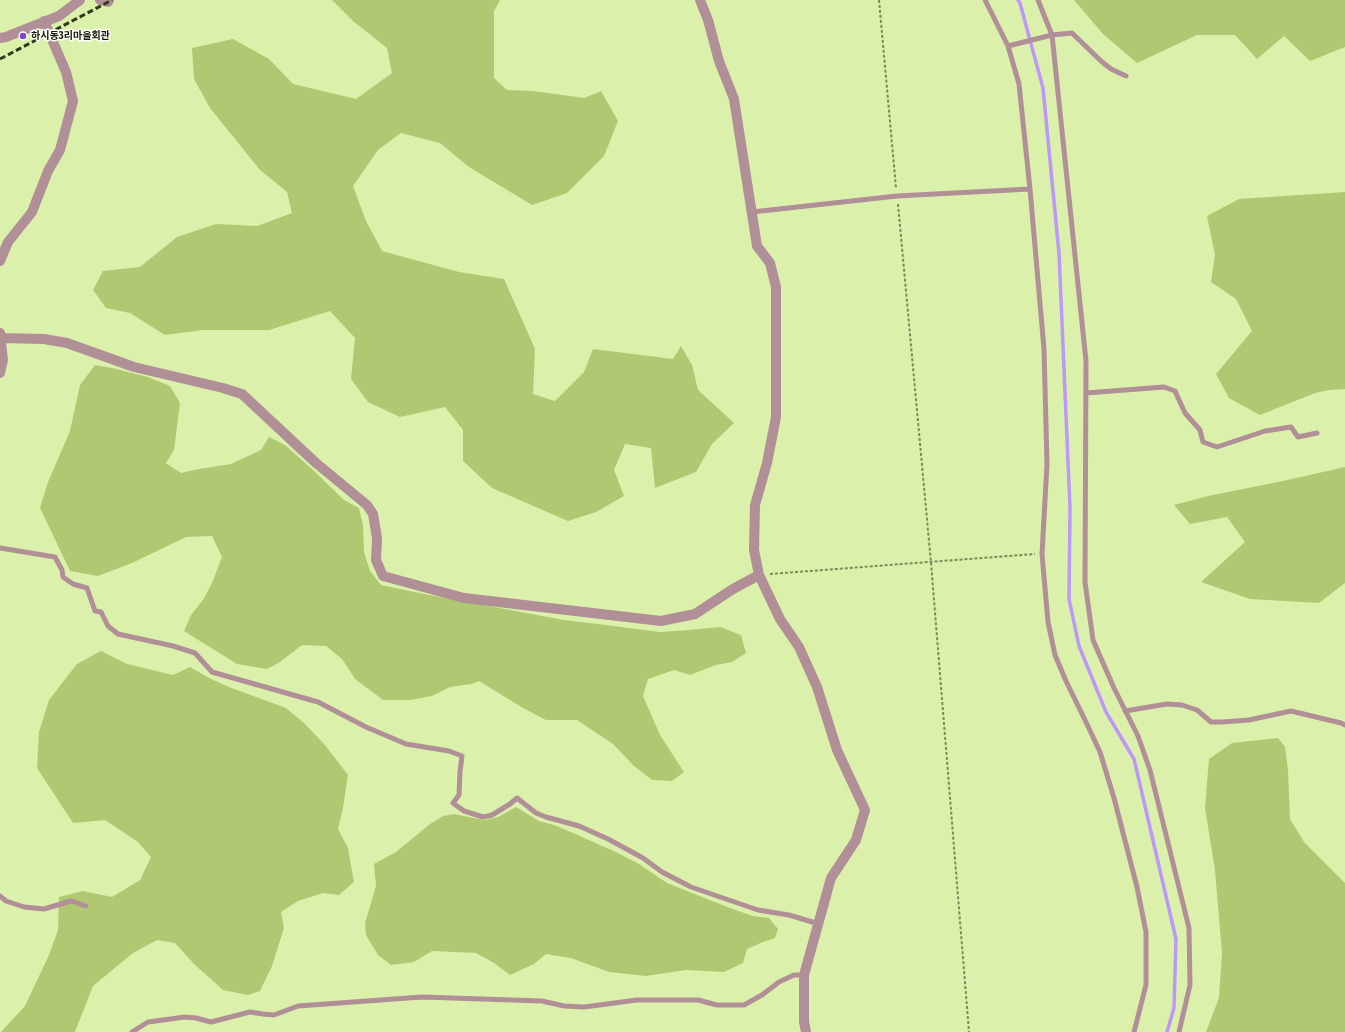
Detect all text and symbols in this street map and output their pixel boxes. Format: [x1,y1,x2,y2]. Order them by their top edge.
place label: 하시동3리마을회관 [31,30,110,42]
marker: 하시동3리마을회관 [18,31,28,41]

